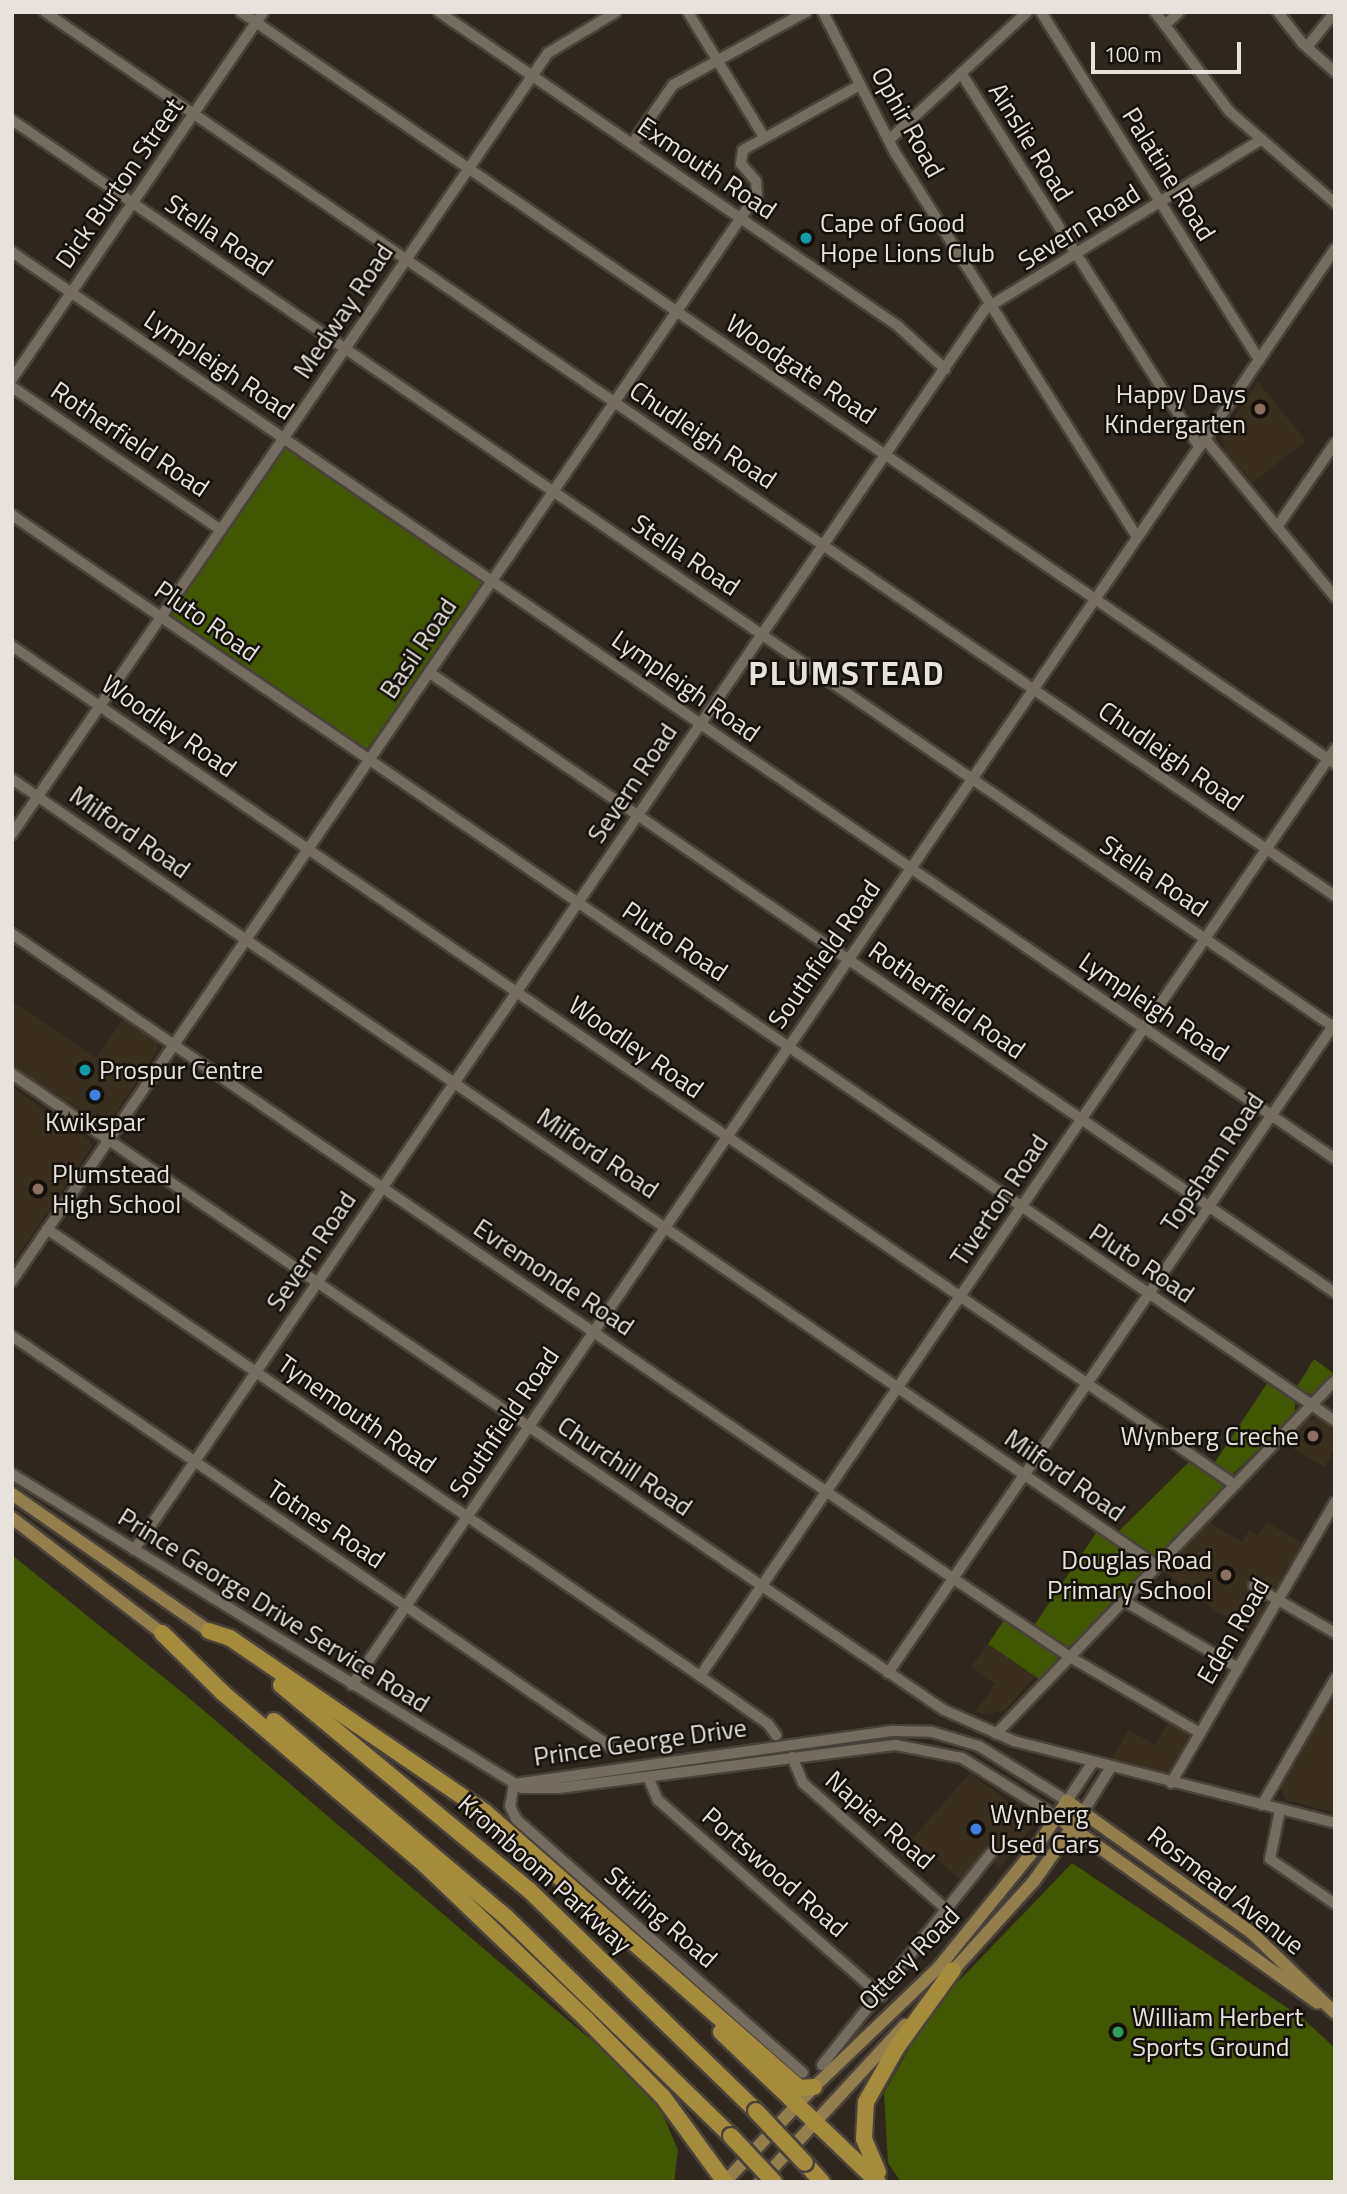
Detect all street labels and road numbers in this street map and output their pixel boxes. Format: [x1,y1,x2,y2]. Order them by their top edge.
street label: Ophir Road [865,61,951,183]
street label: Ainslie Road [982,77,1080,207]
street label: Dick Burton Street [49,92,189,274]
street label: Palatine Road [1116,102,1222,246]
street label: Exmouth Road [632,110,782,226]
street label: Severn Road [1012,177,1146,277]
street label: Stella Road [159,188,279,282]
street label: Medway Road [287,238,399,384]
street label: Lympleigh Road [138,304,300,426]
street label: Woodgate Road [720,307,882,431]
street label: Rotherfield Road [45,375,215,503]
street label: Chudleigh Road [624,375,782,495]
street label: Stella Road [626,508,746,602]
street label: Pluto Road [149,574,265,668]
street label: Basil Road [373,592,463,704]
street label: Lympleigh Road [606,623,766,749]
street label: Woodley Road [96,668,242,784]
street label: Chudleigh Road [1092,695,1250,817]
street label: Severn Road [581,717,683,849]
street label: Milford Road [64,779,196,885]
street label: Stella Road [1094,829,1214,923]
street label: Southfield Road [761,874,887,1034]
street label: Pluto Road [616,894,734,988]
street label: Rotherfield Road [863,935,1031,1065]
street label: Lympleigh Road [1073,946,1235,1068]
street label: Woodley Road [563,989,709,1105]
street label: Topsham Road [1154,1086,1270,1238]
street label: Milford Road [531,1101,665,1205]
street label: Tiverton Road [943,1128,1055,1272]
street label: Severn Road [260,1185,362,1317]
street label: Evremonde Road [468,1212,640,1342]
street label: Pluto Road [1083,1216,1201,1310]
street label: Southfield Road [442,1341,566,1503]
street label: Tynemouth Road [272,1348,442,1480]
street label: Churchill Road [552,1410,698,1522]
street label: Milford Road [999,1422,1131,1528]
street label: Totnes Road [261,1473,391,1575]
street label: Prince George Drive Service Road [113,1501,435,1719]
street label: Eden Road [1190,1573,1276,1689]
street label: Prince George Drive [531,1712,749,1772]
street label: Napier Road [819,1764,941,1876]
street label: Kromboom Parkway [452,1788,638,1960]
street label: Portswood Road [696,1801,854,1943]
street label: Rosmead Avenue [1141,1819,1311,1961]
street label: Stirling Road [598,1860,724,1974]
street label: Ottery Road [852,1900,966,2016]

